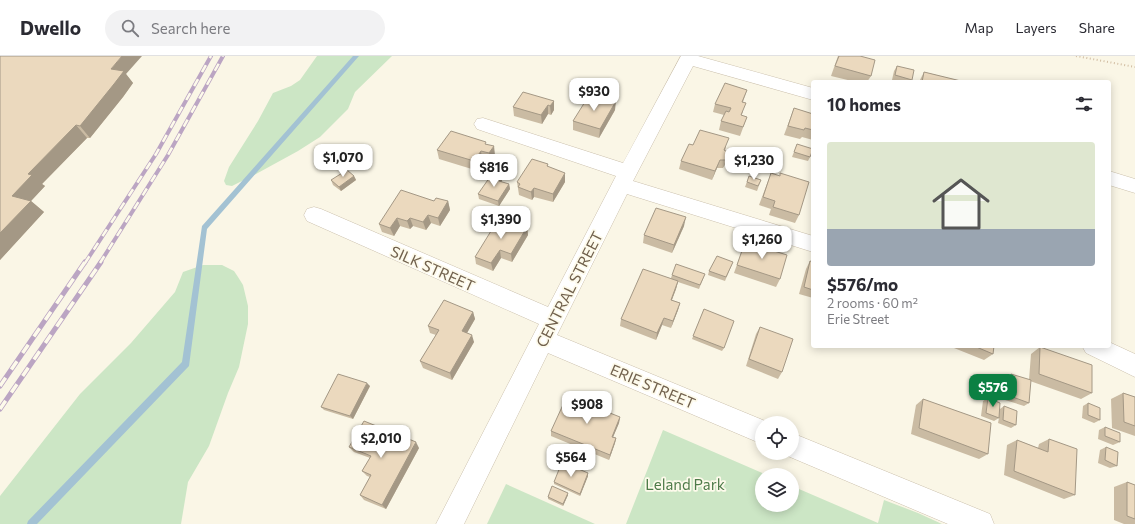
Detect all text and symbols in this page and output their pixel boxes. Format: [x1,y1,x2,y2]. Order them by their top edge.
search box [105,10,385,46]
text: Dwello [20,16,81,39]
icon: search [119,17,141,39]
text: Search here [151,19,230,37]
text: Map [965,19,993,36]
text: Layers [1015,19,1057,36]
text: Share [1079,19,1115,36]
pin: $930 [570,78,618,112]
text: $930 [578,83,610,99]
icon: filters [1073,93,1095,115]
text: 10 homes [827,94,901,115]
pin: $1,070 [310,144,376,178]
pin: $1,230 [721,147,787,181]
text: $1,070 [323,149,363,165]
text: $1,230 [734,152,774,168]
pin: $816 [470,154,518,188]
text: $816 [479,159,509,175]
icon: home [925,168,997,240]
pin: $1,390 [468,206,534,240]
text: $1,390 [481,211,521,227]
pin: $1,260 [729,226,795,260]
street label: CENTRAL STREET [532,228,606,350]
text: $1,260 [742,231,782,247]
street label: SILK STREET [388,241,478,295]
text: $576/mo [827,274,898,295]
text: 2 rooms · 60 m² [827,295,918,311]
text: Erie Street [827,311,889,327]
street label: ERIE STREET [608,360,699,412]
pin: $576 [969,374,1017,408]
text: $576 [978,379,1008,395]
pin: $908 [563,391,611,425]
text: $908 [571,396,603,412]
map controls [755,416,799,512]
button: locate [755,416,799,460]
pin: $2,010 [348,425,414,459]
text: $2,010 [360,430,402,446]
pin: $564 [547,444,595,478]
text: $564 [555,449,587,465]
button: layers [755,468,799,512]
park label: Leland Park [645,475,725,493]

